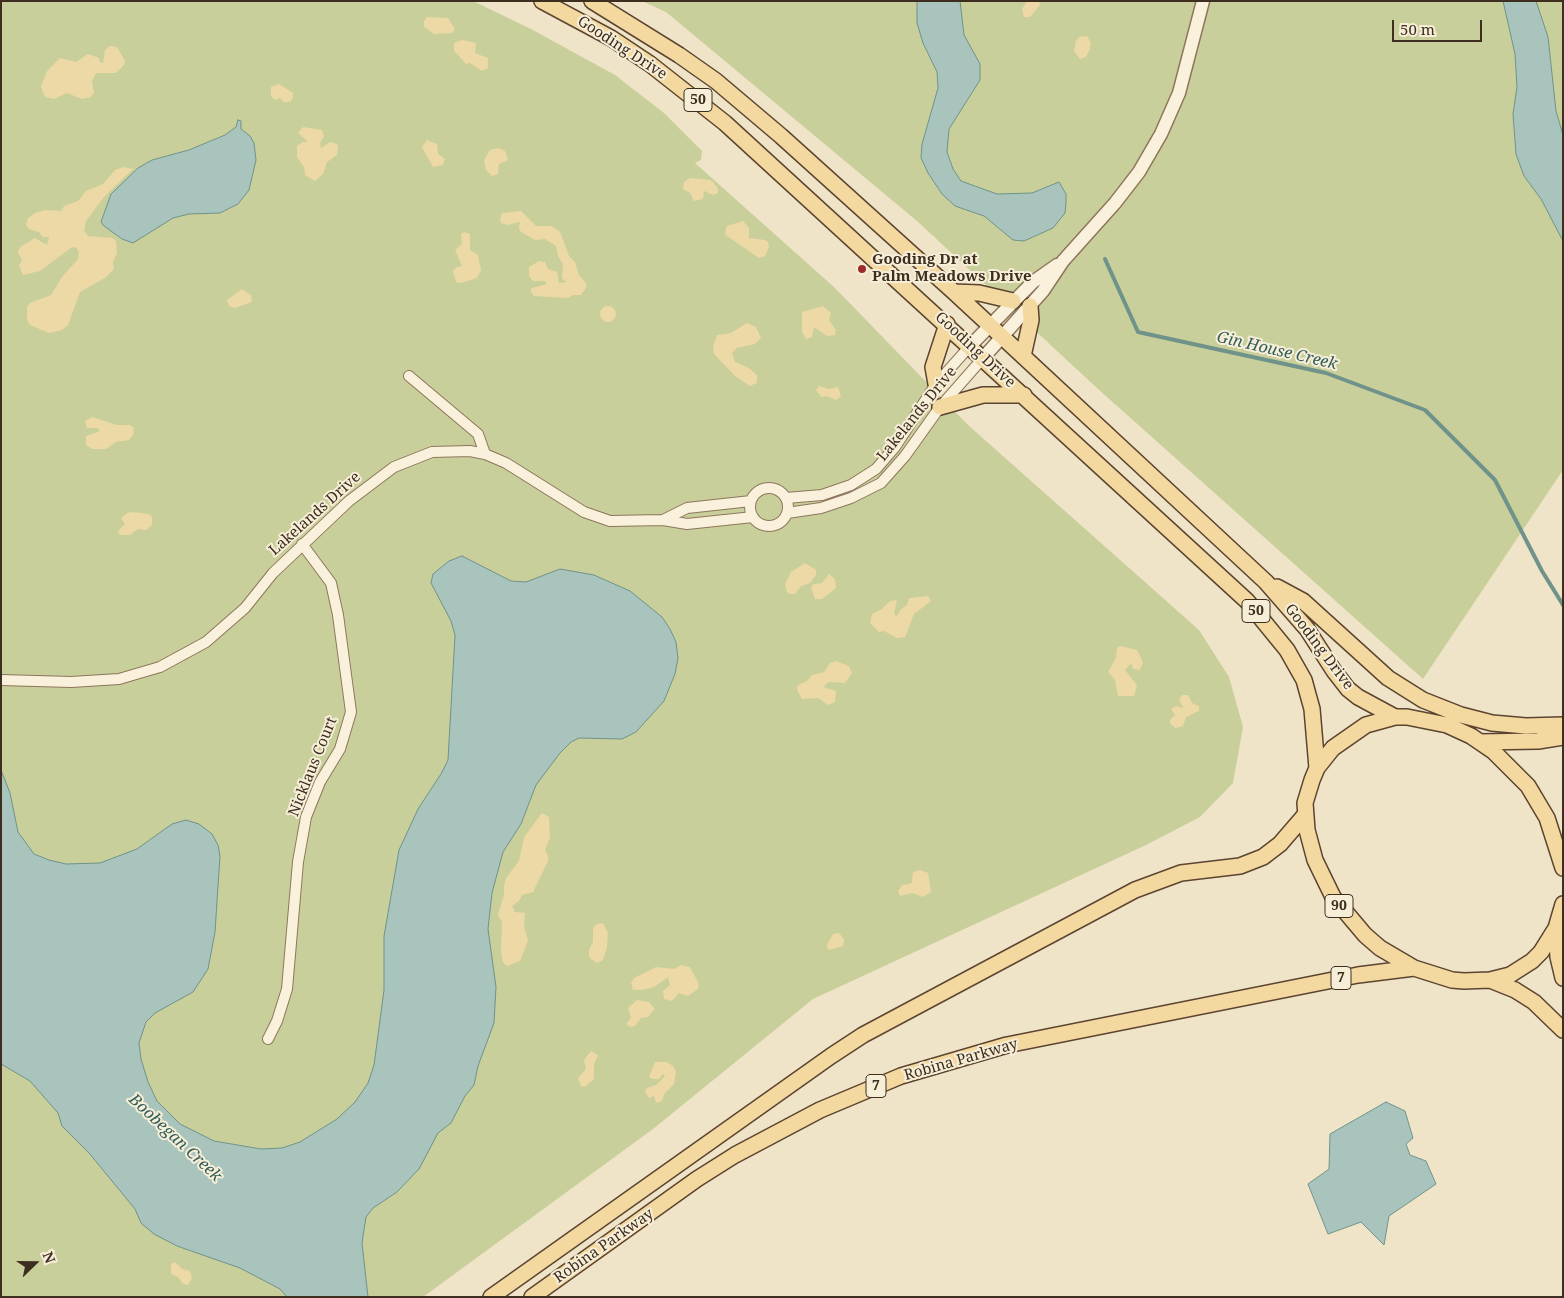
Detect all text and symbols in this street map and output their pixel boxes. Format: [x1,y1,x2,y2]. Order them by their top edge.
scale bar [1394,10,1484,42]
street label: Gooding Drive [574,12,670,84]
text: 50 m [1400,19,1435,39]
road number: 50 [684,88,712,112]
place label: Gooding Dr at Palm Meadows Drive [872,251,1032,286]
marker: Gooding Dr at Palm Meadows Drive [856,263,868,275]
street label: Gooding Drive [931,308,1019,392]
water label: Gin House Creek [1215,328,1339,374]
street label: Lakelands Drive [873,363,961,465]
street label: Lakelands Drive [266,468,364,560]
road number: 50 [1242,600,1270,622]
street label: Gooding Drive [1281,600,1357,694]
street label: Nicklaus Court [285,715,341,819]
road number: 90 [1325,894,1353,918]
road number: 7 [1331,966,1351,990]
street label: Robina Parkway [902,1035,1020,1085]
road number: 7 [866,1074,886,1098]
water label: Boobegan Creek [125,1090,225,1186]
street label: Robina Parkway [551,1205,657,1287]
north arrow [10,1238,60,1288]
text: N [38,1249,60,1266]

